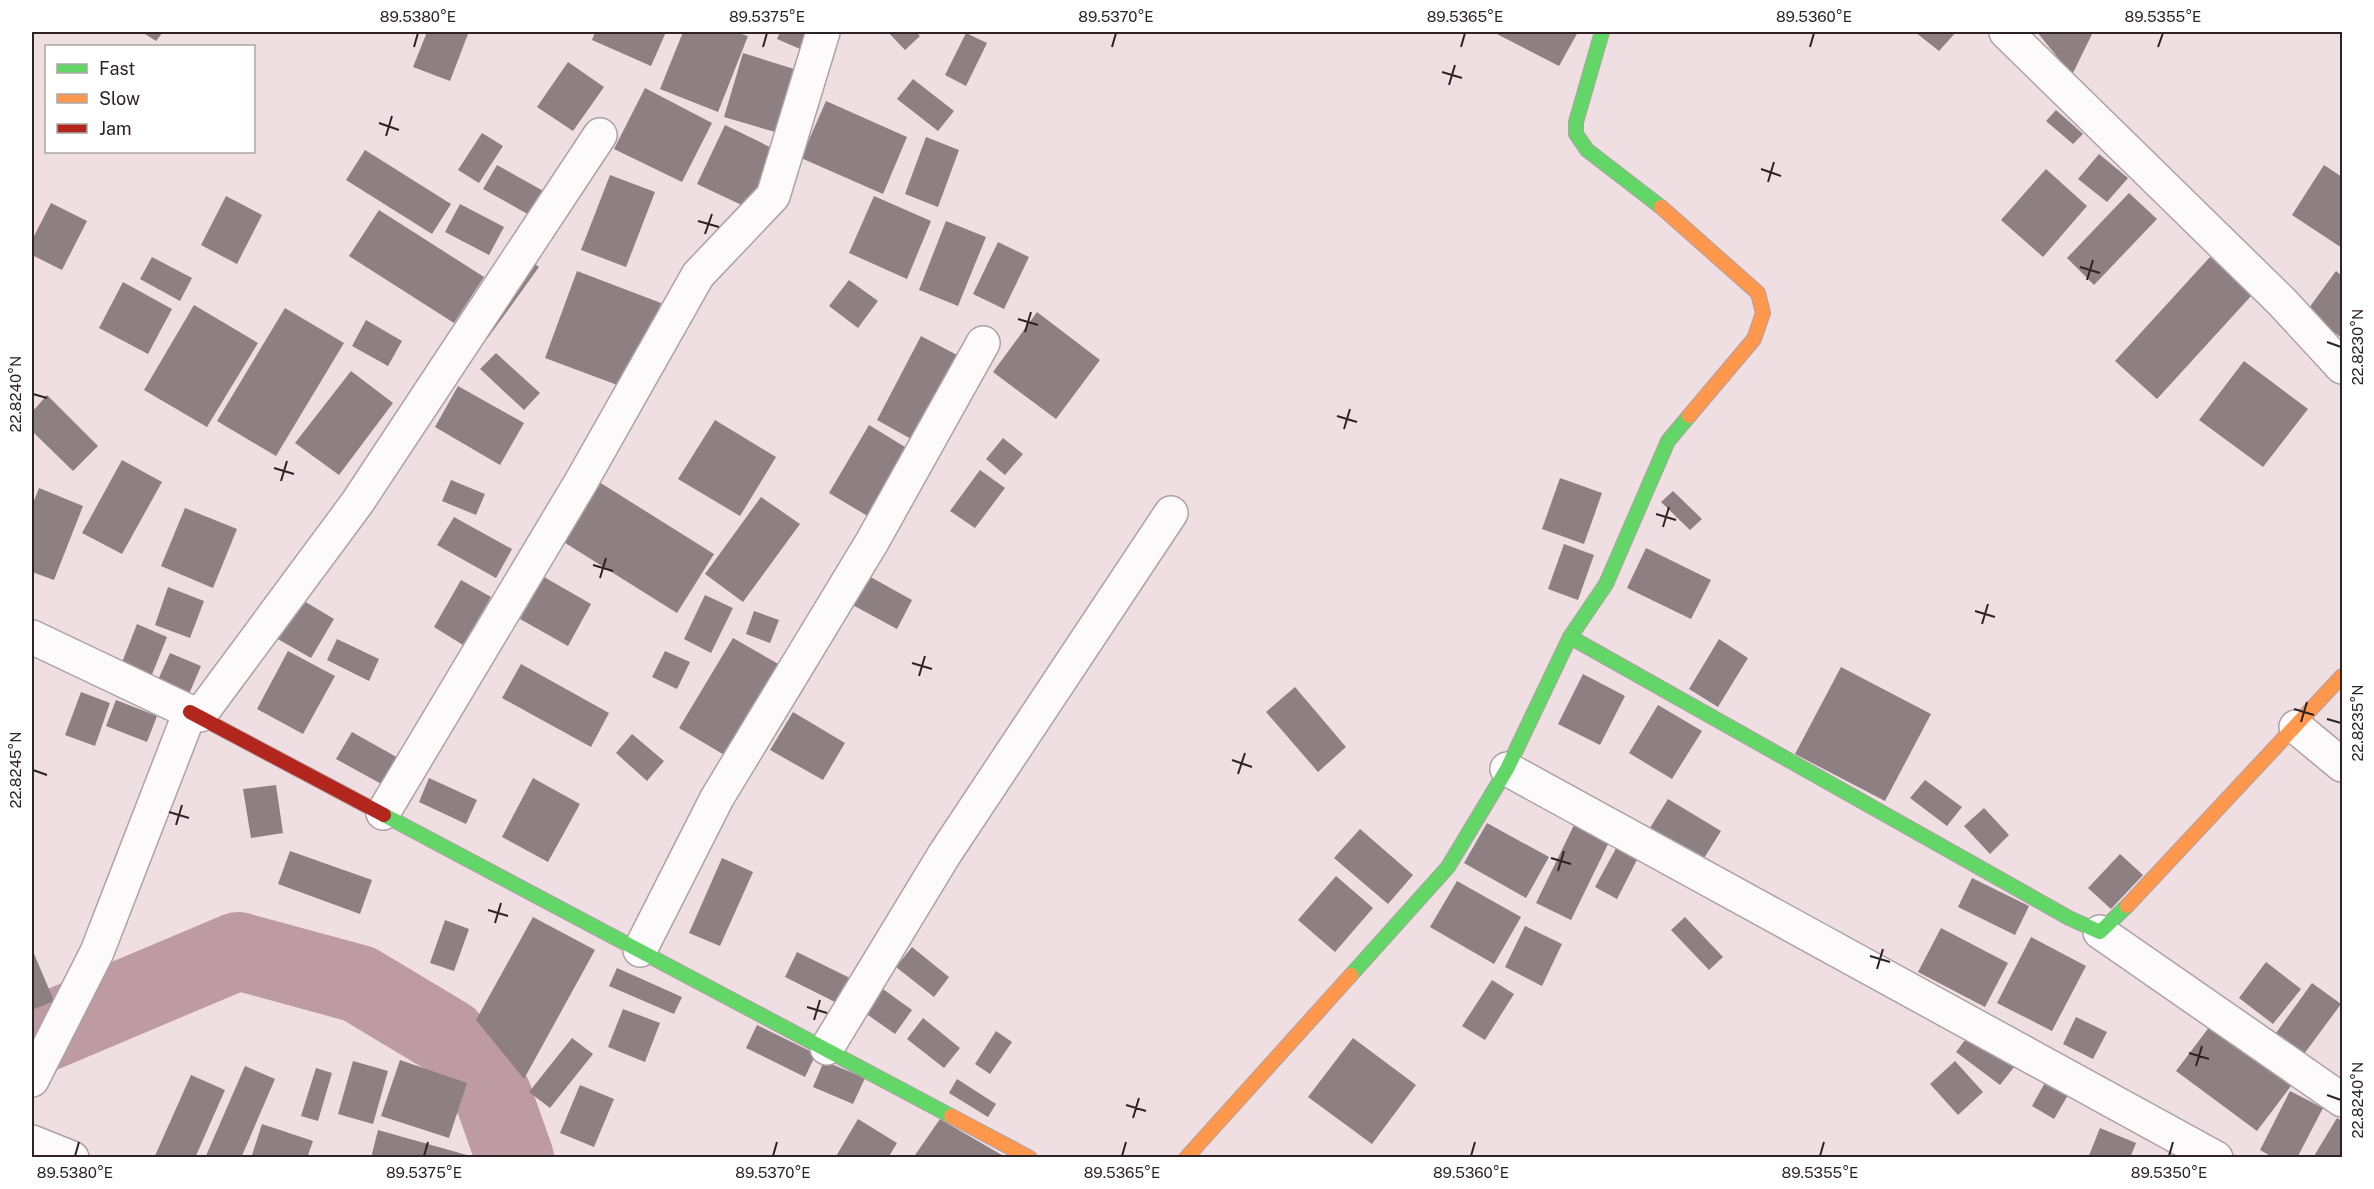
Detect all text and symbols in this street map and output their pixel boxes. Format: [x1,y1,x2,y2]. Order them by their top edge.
text: 89.5380°E [380,8,456,25]
text: 89.5375°E [729,8,805,25]
text: 89.5370°E [1078,8,1154,25]
text: 89.5365°E [1427,8,1503,25]
text: 89.5360°E [1776,8,1852,25]
text: 89.5355°E [2125,8,2201,25]
legend [45,45,255,153]
text: Fast [99,58,135,79]
text: Slow [99,88,140,109]
text: Jam [99,118,132,139]
text: 22.8230°N [2349,309,2366,385]
text: 22.8240°N [7,356,24,432]
text: 22.8235°N [2349,684,2366,762]
text: 22.8245°N [7,731,24,809]
text: 22.8240°N [2349,1062,2366,1138]
text: 89.5380°E [37,1164,113,1181]
text: 89.5375°E [386,1164,462,1181]
text: 89.5370°E [735,1164,811,1181]
text: 89.5365°E [1084,1164,1160,1181]
text: 89.5360°E [1433,1164,1509,1181]
text: 89.5355°E [1782,1164,1858,1181]
text: 89.5350°E [2131,1164,2207,1181]

